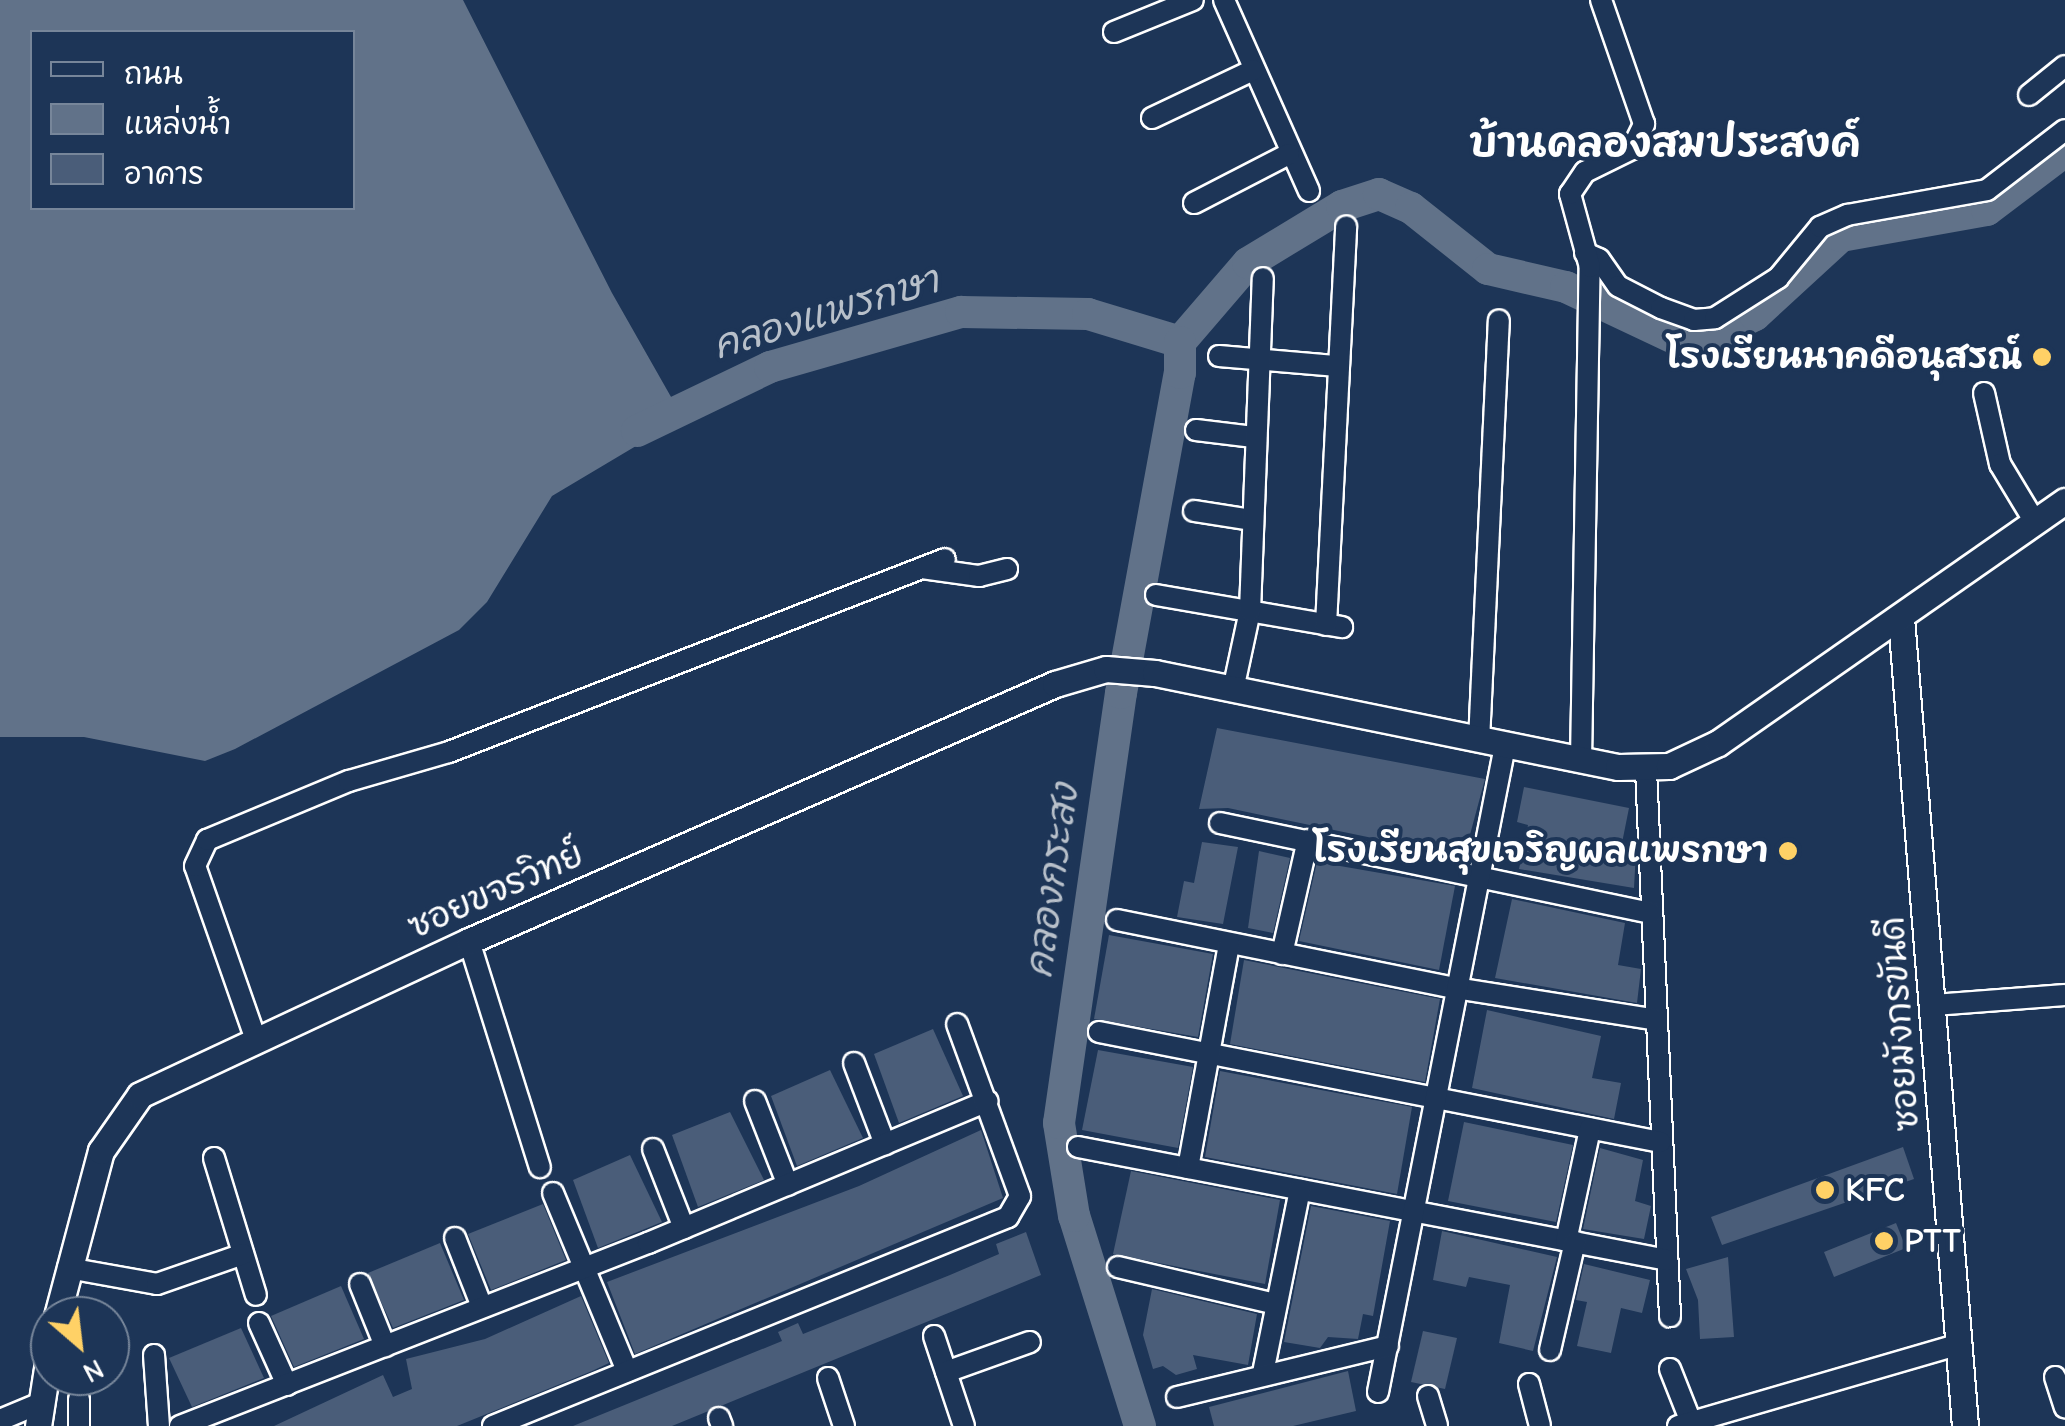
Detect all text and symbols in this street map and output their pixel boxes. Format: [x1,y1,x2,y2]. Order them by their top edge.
legend [30,30,355,210]
text: ถนน [124,57,183,92]
text: แหล่งน้ำ [124,107,231,142]
district label: บ้านคลองสมประสงค์ [1469,119,1861,167]
text: อาคาร [124,157,204,192]
water label: คลองแพรกษา [708,258,944,370]
place label: โรงเรียนนาคดีอนุสรณ์ [1666,336,2022,378]
marker: โรงเรียนนาคดีอนุสรณ์ [2031,346,2053,368]
water label: คลองกระสง [1017,781,1089,981]
place label: โรงเรียนสุขเจริญผลแพรกษา [1313,830,1768,872]
street label: ซอยขจรวิทย์ [402,834,590,948]
marker: โรงเรียนสุขเจริญผลแพรกษา [1777,840,1799,862]
street label: ซอยมังกรขันดี [1872,915,1928,1133]
place label: KFC [1845,1169,1905,1211]
marker: KFC [1814,1179,1836,1201]
place label: PTT [1904,1220,1961,1262]
marker: PTT [1873,1230,1895,1252]
north arrow [30,1296,130,1396]
text: N [78,1352,109,1389]

